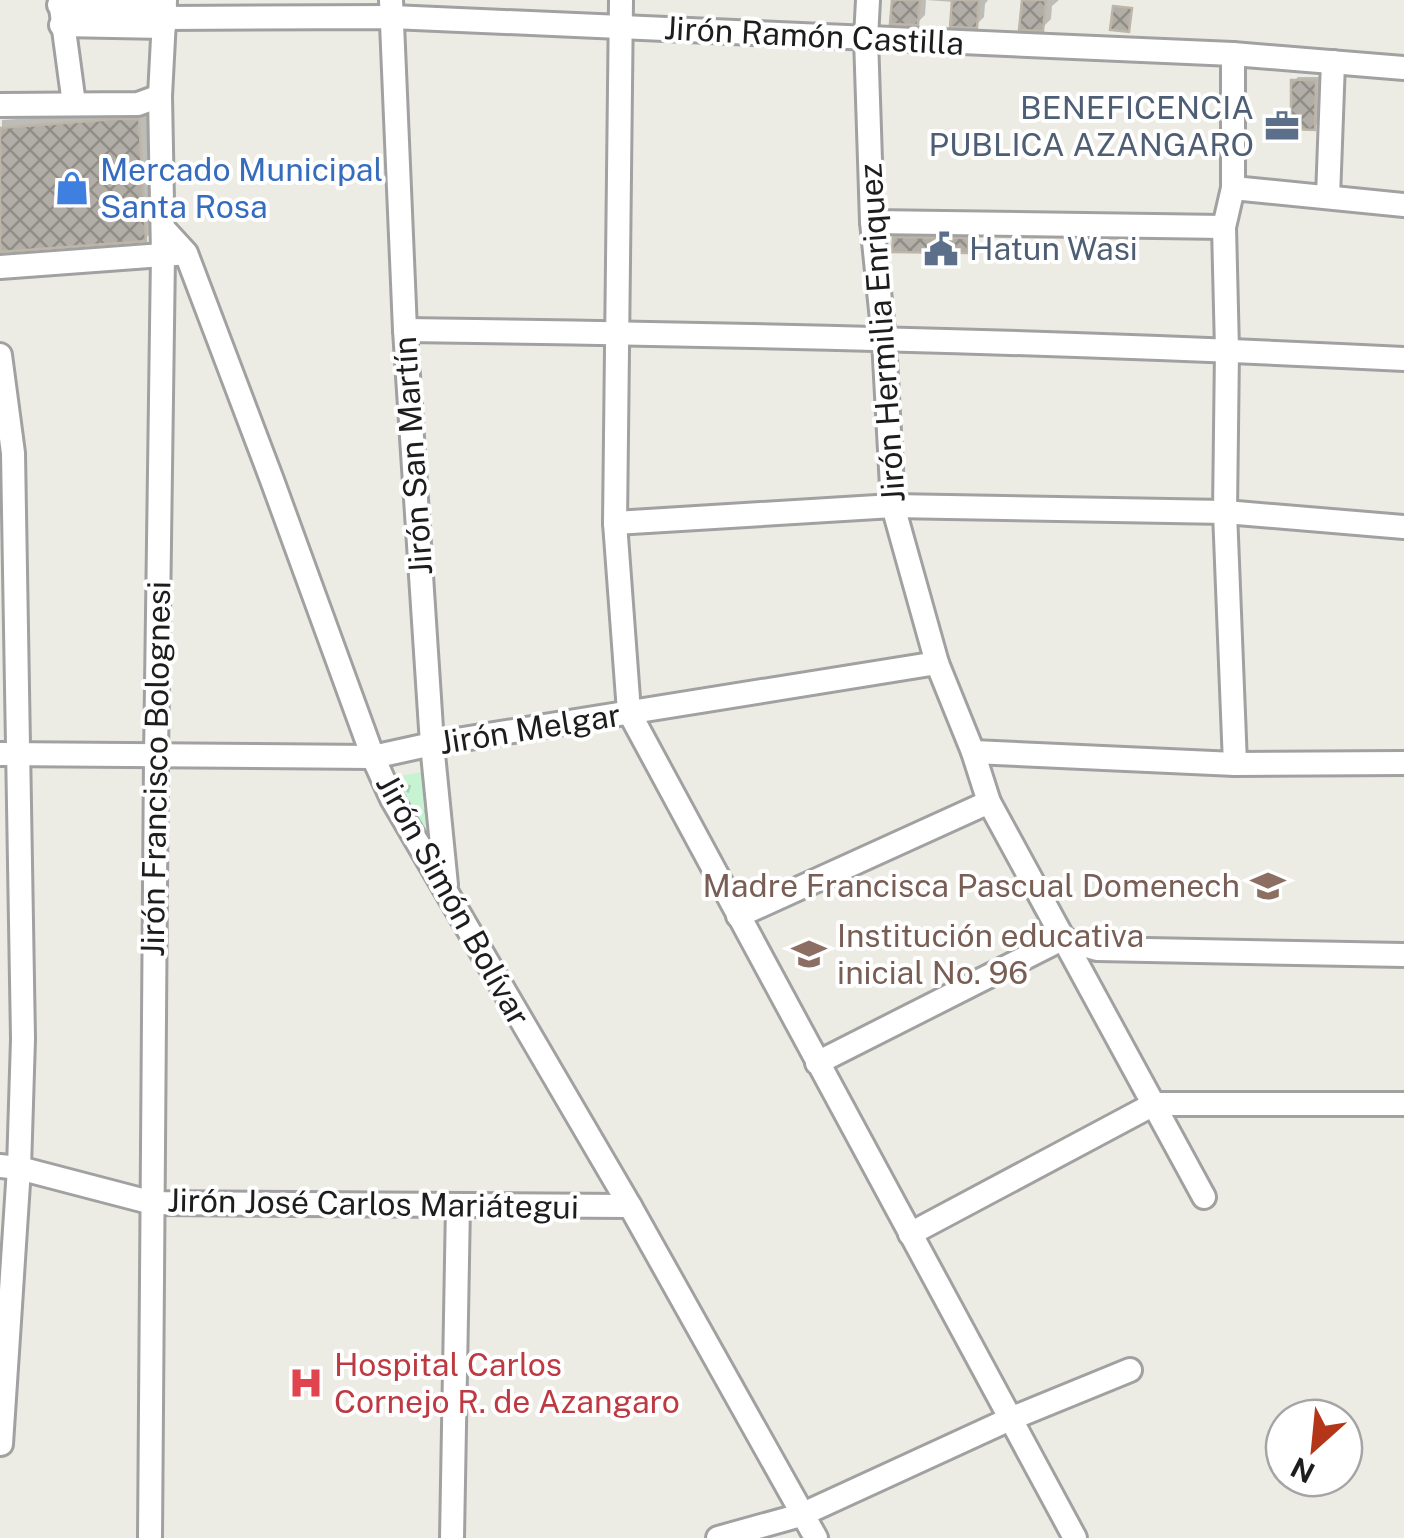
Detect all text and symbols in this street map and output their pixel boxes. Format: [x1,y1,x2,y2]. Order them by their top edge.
street label: Jirón Ramón Castilla [663,9,965,62]
place label: BENEFICENCIA PUBLICA AZANGARO [929,89,1254,163]
office icon: BENEFICENCIA PUBLICA AZANGARO [1263,107,1301,145]
place label: Mercado Municipal Santa Rosa [100,151,383,225]
street label: Jirón Hermilia Enriquez [851,162,912,504]
shop icon: Mercado Municipal Santa Rosa [53,169,91,207]
public building icon: Hatun Wasi [922,230,960,268]
place label: Hatun Wasi [969,230,1138,267]
street label: Jirón San Martín [386,335,439,577]
street label: Jirón Francisco Bolognesi [134,581,177,957]
street label: Jirón Melgar [437,696,623,761]
street label: Jirón Simón Bolívar [369,768,538,1032]
place label: Madre Francisca Pascual Domenech [703,867,1240,904]
school or university icon: Madre Francisca Pascual Domenech [1249,867,1287,905]
place label: Institución educativa inicial No. 96 [837,917,1144,991]
school or university icon: Institución educativa inicial No. 96 [790,935,828,973]
street label: Jirón José Carlos Mariátegui [167,1181,579,1226]
place label: Hospital Carlos Cornejo R. de Azangaro [334,1346,680,1420]
hospital icon: Hospital Carlos Cornejo R. de Azangaro [287,1364,325,1402]
north arrow [1264,1398,1364,1498]
text: N [1285,1451,1320,1490]

